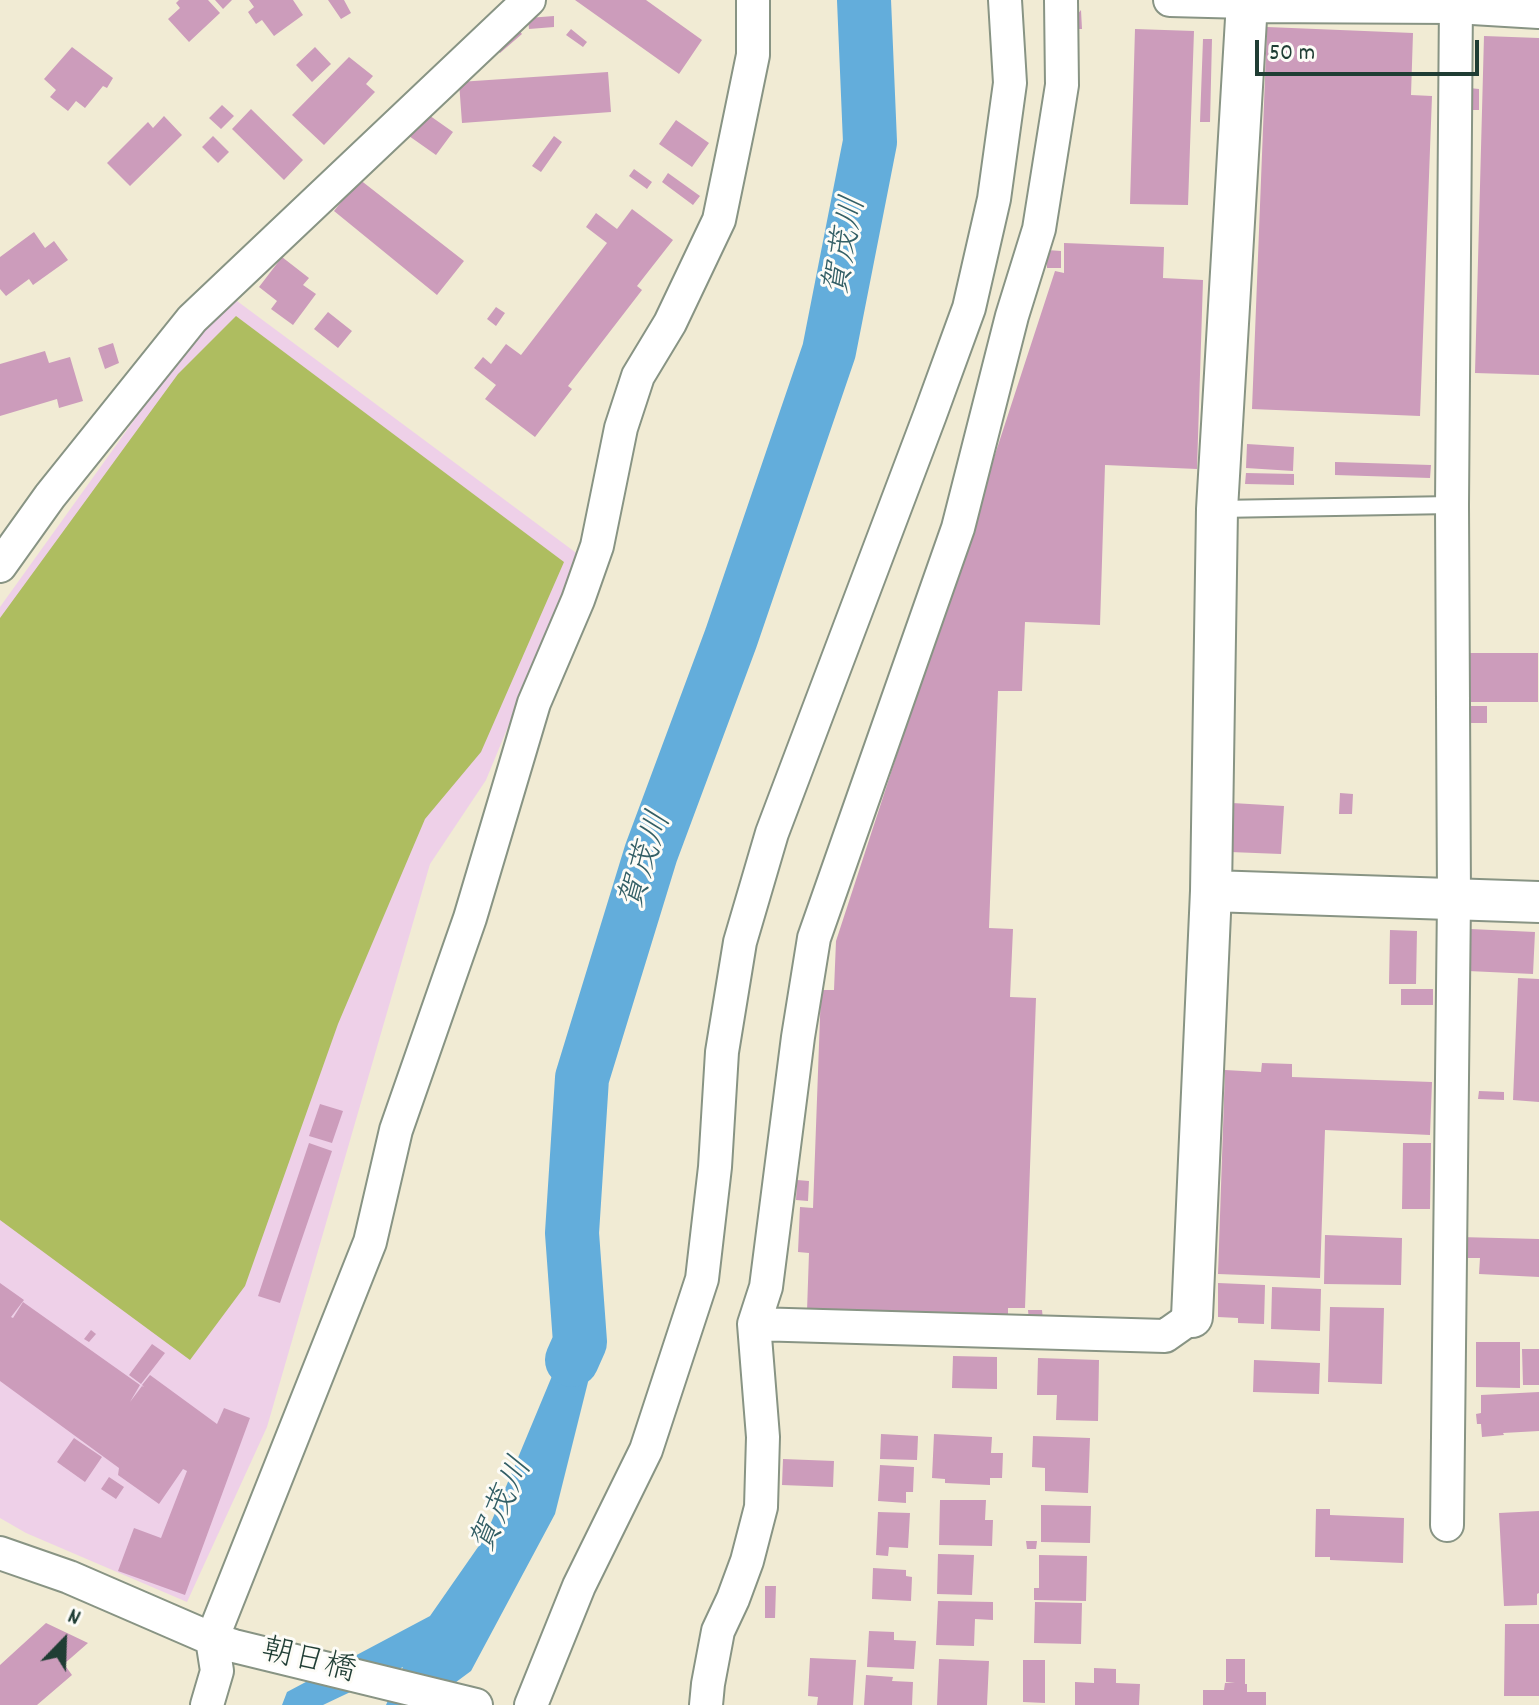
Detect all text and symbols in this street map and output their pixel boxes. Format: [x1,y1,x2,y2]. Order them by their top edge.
scale bar [1259,24,1483,74]
text: 50 m [1269,37,1315,71]
water label: 賀茂川 [819,193,879,301]
water label: 賀茂川 [614,807,684,917]
water label: 賀茂川 [465,1452,545,1562]
north arrow [24,1601,104,1681]
text: N [63,1602,85,1635]
street label: 朝日橋 [257,1634,359,1694]

